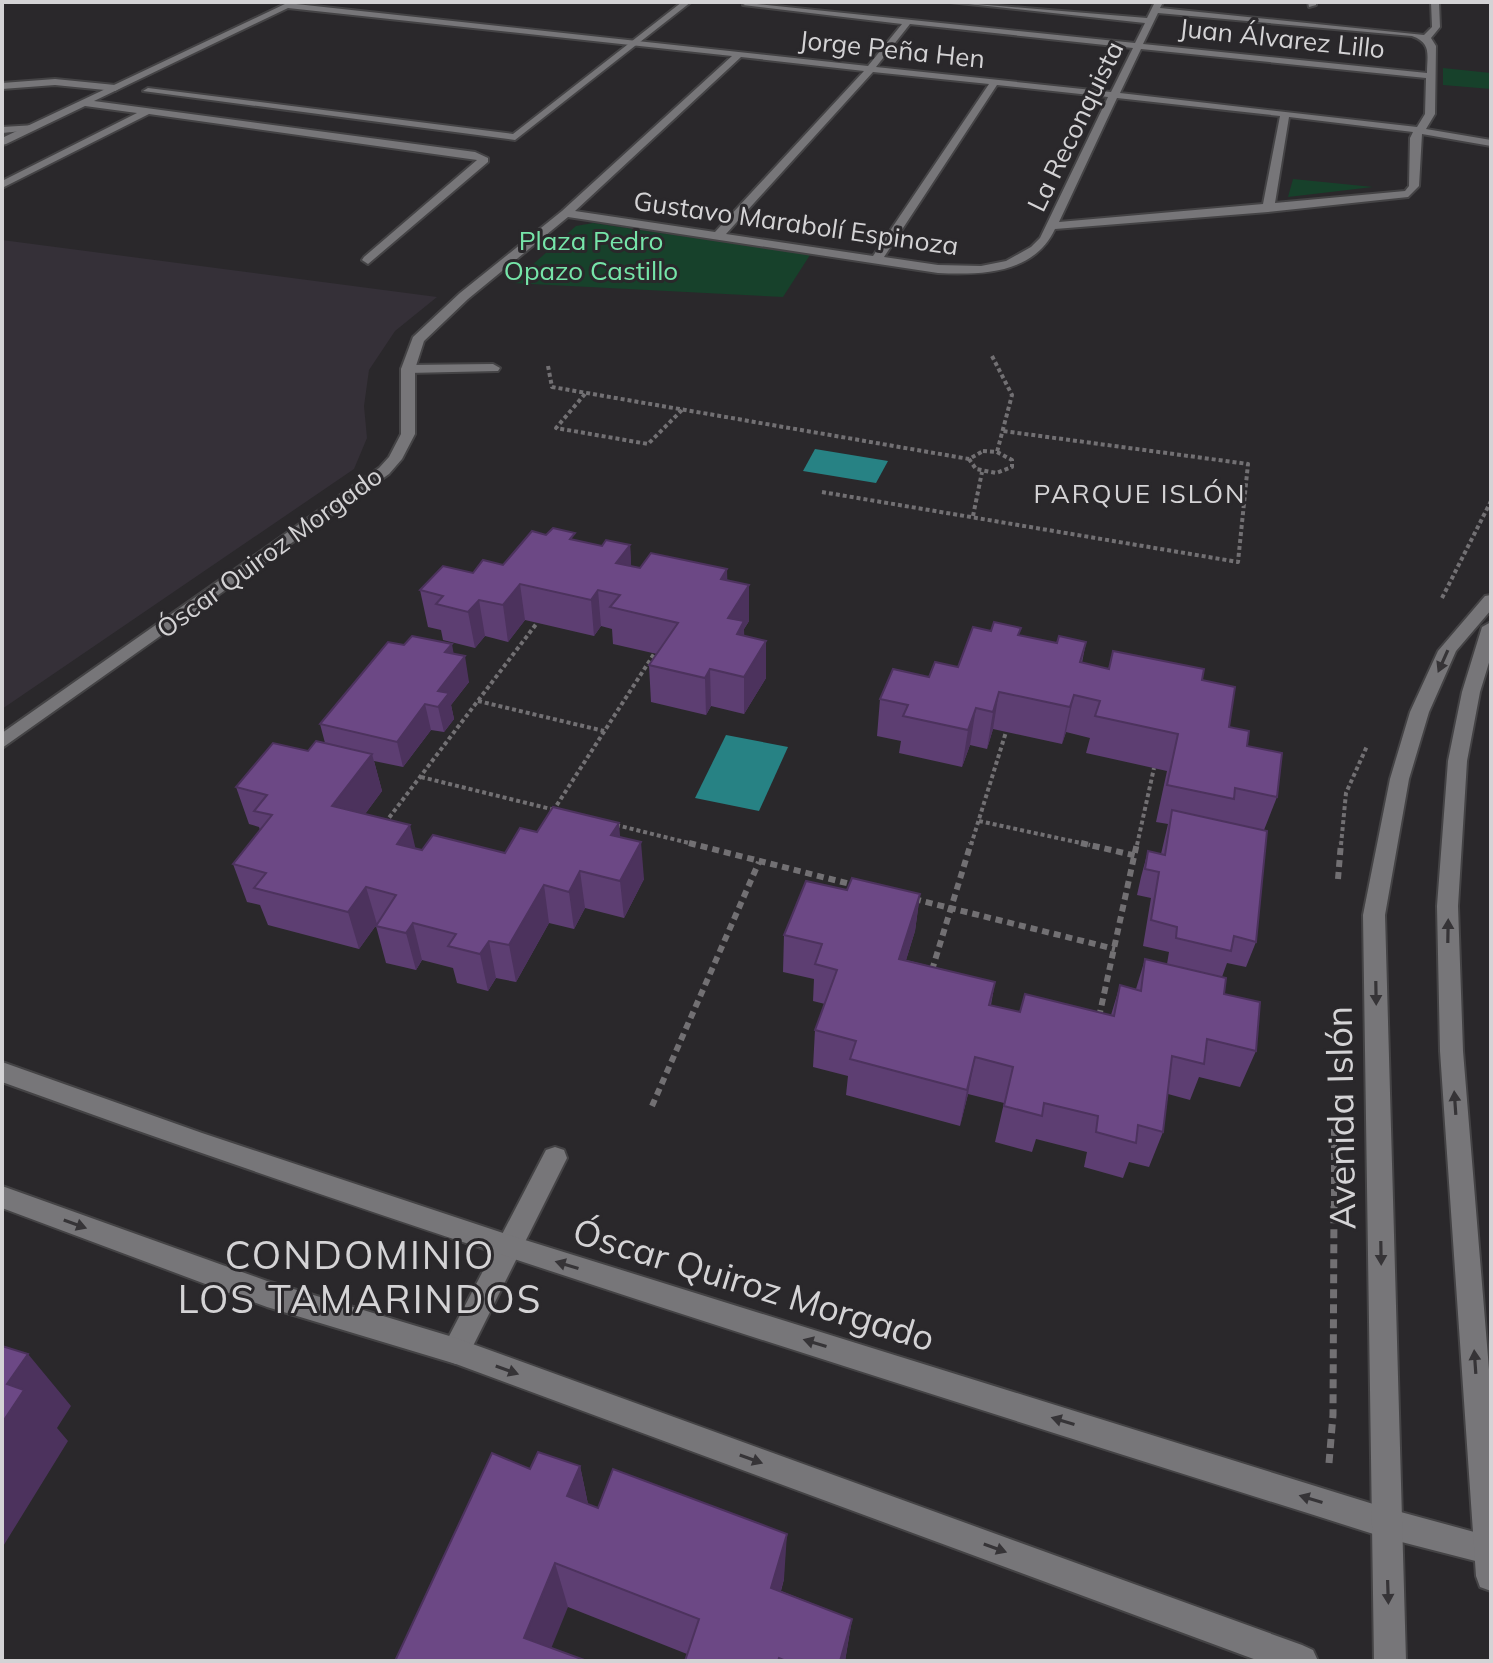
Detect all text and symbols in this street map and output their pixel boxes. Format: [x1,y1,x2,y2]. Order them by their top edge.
street label: Juan Álvarez Lillo [1177,11,1387,65]
street label: Jorge Peña Hen [797,23,987,75]
street label: La Reconquista [1020,35,1130,217]
street label: Gustavo Marabolí Espinoza [631,184,961,262]
park label: Plaza Pedro Opazo Castillo [504,224,678,287]
street label: Óscar Quiroz Morgado [150,459,388,645]
district label: PARQUE ISLÓN [1034,477,1246,510]
one-way arrow [1436,649,1450,673]
one-way arrow [1442,918,1454,943]
one-way arrow [1369,981,1382,1006]
street label: Avenida Islón [1316,1006,1364,1230]
one-way arrow [1448,1090,1461,1115]
street label: Óscar Quiroz Morgado [568,1208,940,1360]
one-way arrow [63,1218,87,1230]
district label: CONDOMINIO LOS TAMARINDOS [178,1231,542,1323]
one-way arrow [1374,1241,1387,1266]
one-way arrow [555,1258,579,1271]
one-way arrow [803,1336,827,1349]
one-way arrow [1468,1349,1481,1374]
one-way arrow [495,1364,519,1376]
one-way arrow [1051,1414,1075,1427]
one-way arrow [739,1453,763,1466]
one-way arrow [1299,1492,1323,1505]
one-way arrow [983,1543,1007,1555]
one-way arrow [1381,1580,1394,1605]

